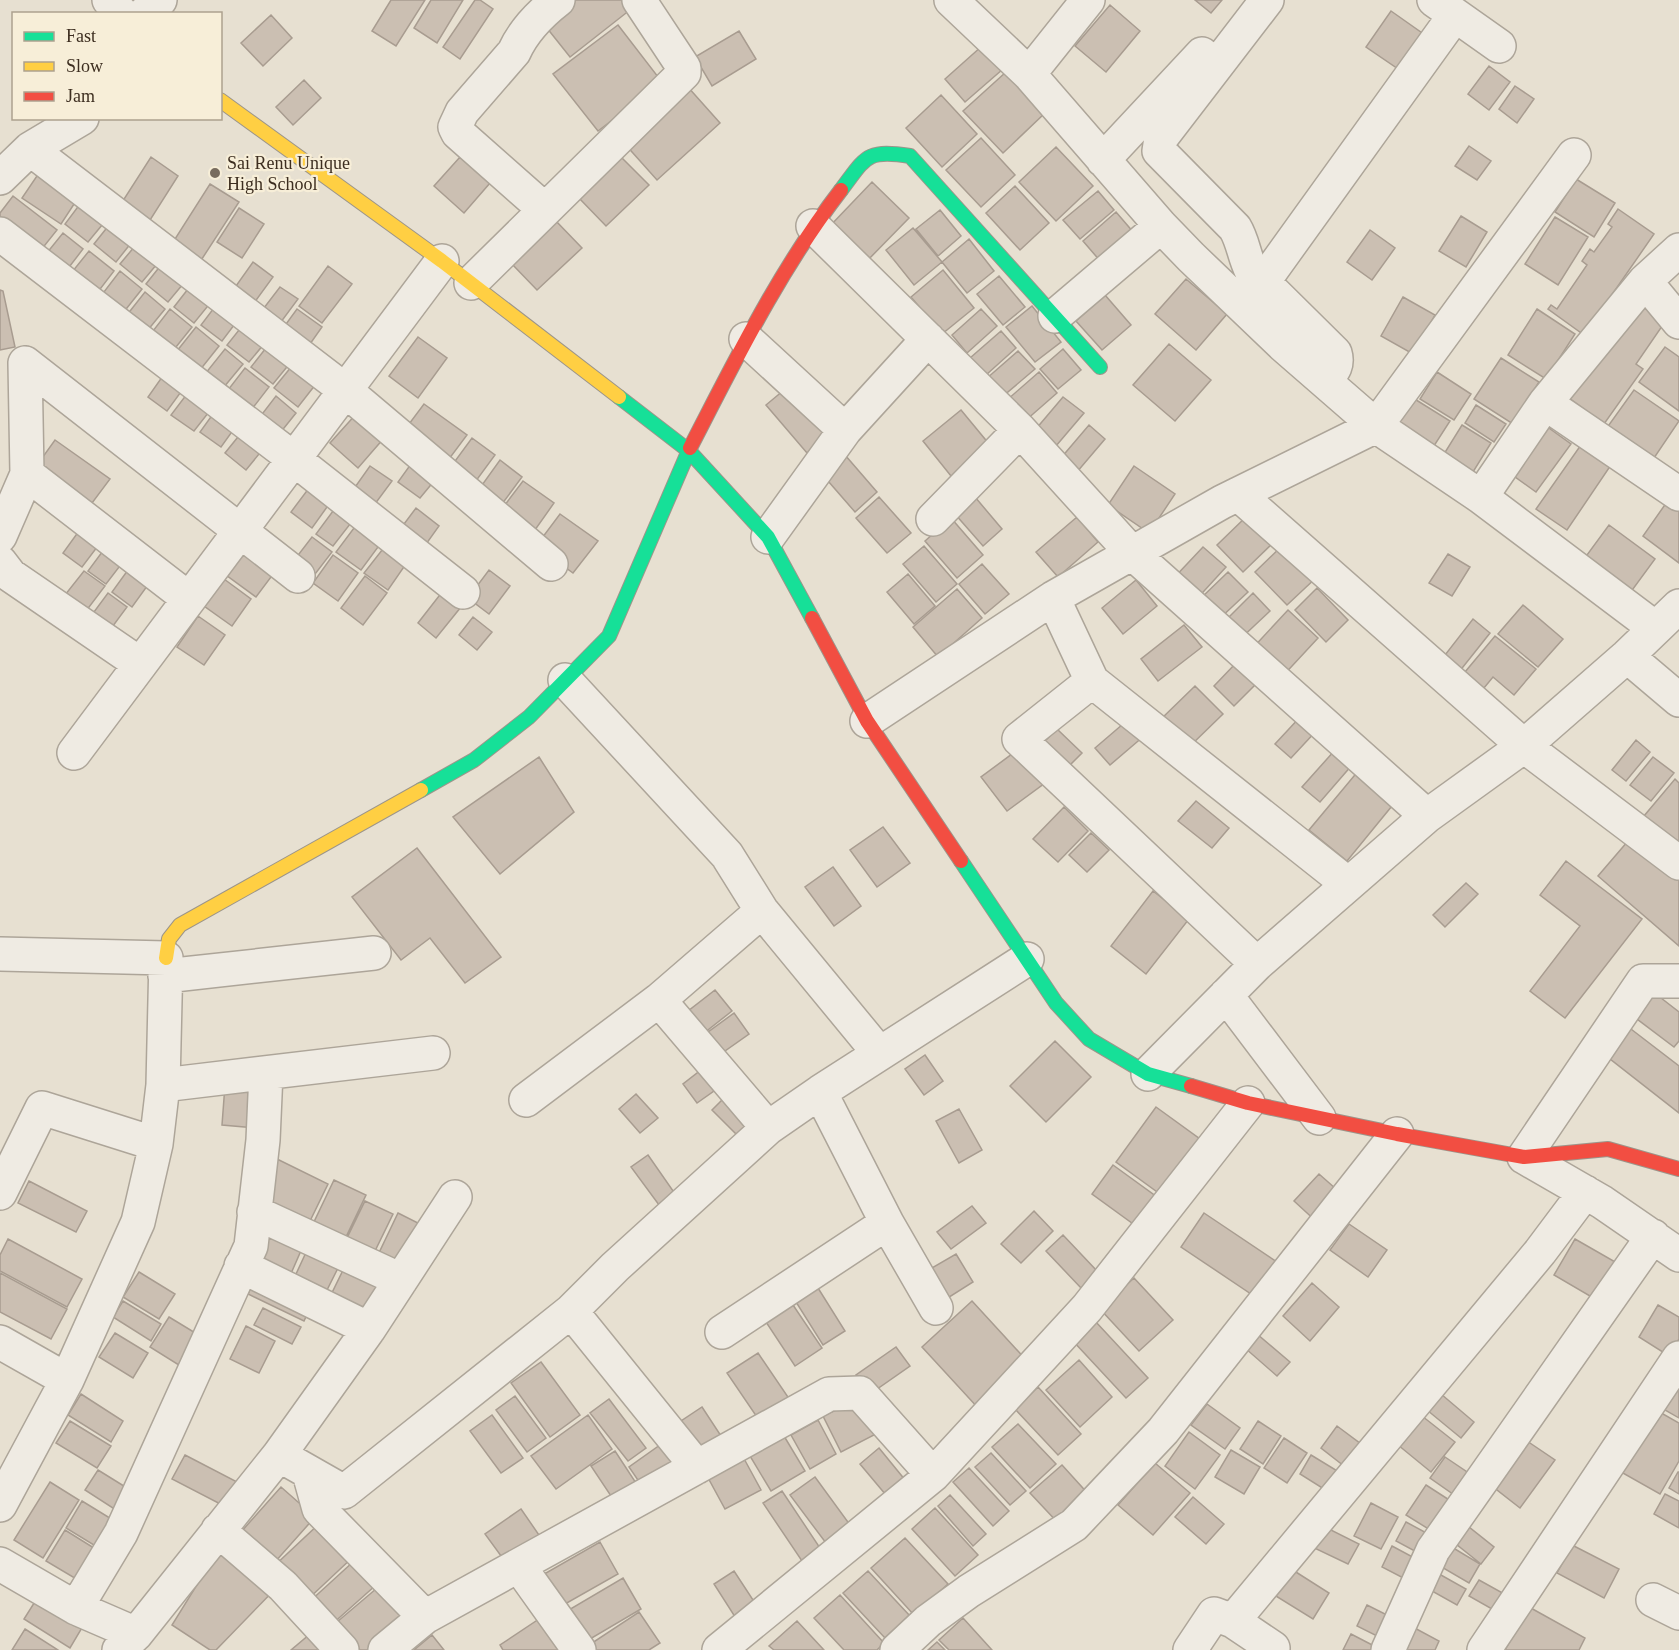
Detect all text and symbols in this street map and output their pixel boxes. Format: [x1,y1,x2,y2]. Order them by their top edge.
legend [12,12,222,120]
text: Fast [66,26,96,46]
text: Slow [66,56,103,76]
text: Jam [66,86,95,106]
place label: Sai Renu Unique High School [227,153,350,194]
marker: Sai Renu Unique High School [208,166,222,180]

